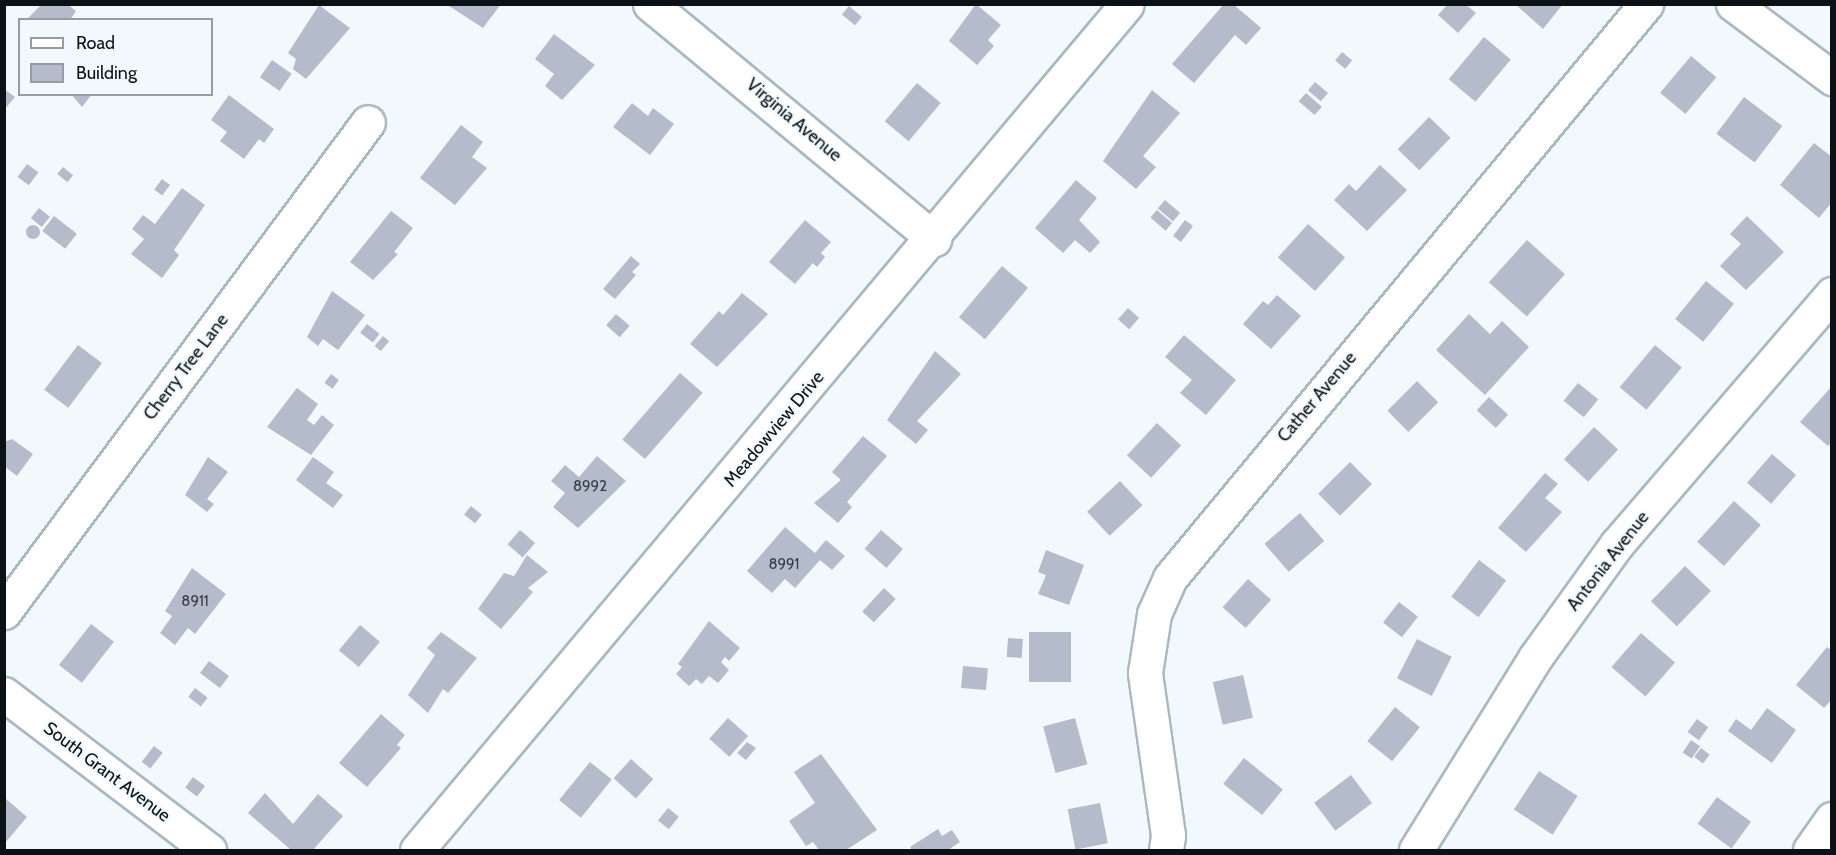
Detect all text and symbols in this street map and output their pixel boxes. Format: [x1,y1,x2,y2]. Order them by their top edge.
legend [18,18,213,96]
text: Road [76,32,115,54]
text: Building [76,62,137,84]
street label: Virginia Avenue [742,74,846,166]
street label: Cherry Tree Lane [139,310,233,424]
street label: Cather Avenue [1273,347,1361,447]
street label: Meadowview Drive [719,367,829,491]
house number: 8992 [573,478,607,496]
street label: Antonia Avenue [1562,507,1654,615]
house number: 8991 [768,556,800,574]
house number: 8911 [181,593,209,611]
street label: South Grant Avenue [39,717,175,827]

